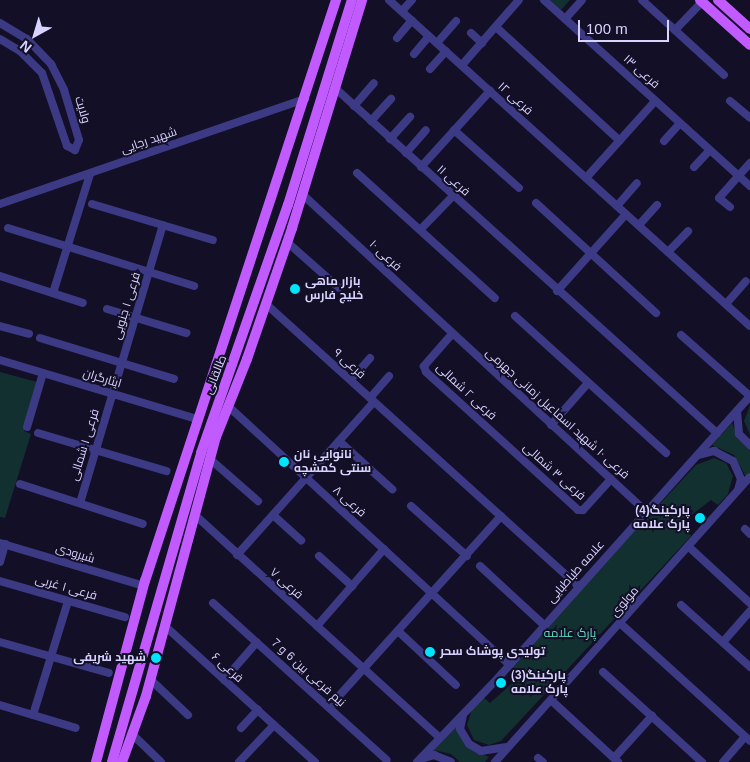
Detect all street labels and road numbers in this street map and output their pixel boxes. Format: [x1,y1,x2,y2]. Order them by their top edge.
street label: فرعی ۱۳ [620,52,662,92]
street label: فرعی ۱۲ [495,80,535,118]
street label: ولایت [71,95,93,125]
street label: شهید رجایی [119,125,179,157]
street label: فرعی ۱۱ [434,162,472,200]
street label: فرعی ۱۰ [366,238,404,274]
street label: فرعی ۱ جنوبی [110,270,144,342]
street label: فرعی ۹ [330,346,368,382]
street label: فرعی ۱۰ شهید اسماعیل زمانی جهرمی [482,346,632,482]
street label: طالقانی [202,353,230,397]
street label: فرعی ۲ شمالی [433,360,499,424]
street label: ایثارگران [81,366,123,392]
street label: فرعی ۱ شمالی [67,407,103,483]
street label: فرعی ۳ شمالی [520,440,588,504]
street label: فرعی ۸ [330,483,368,521]
street label: علامه طباطبایی [544,538,608,606]
street label: شیرودی [54,541,96,567]
street label: فرعی ۷ [267,565,305,603]
street label: فرعی ۱ غربی [34,572,98,604]
street label: مولوی [608,584,642,620]
street label: نیم فرعی بین 6 و 7 [268,636,348,710]
street label: فرعی ۶ [208,650,246,686]

